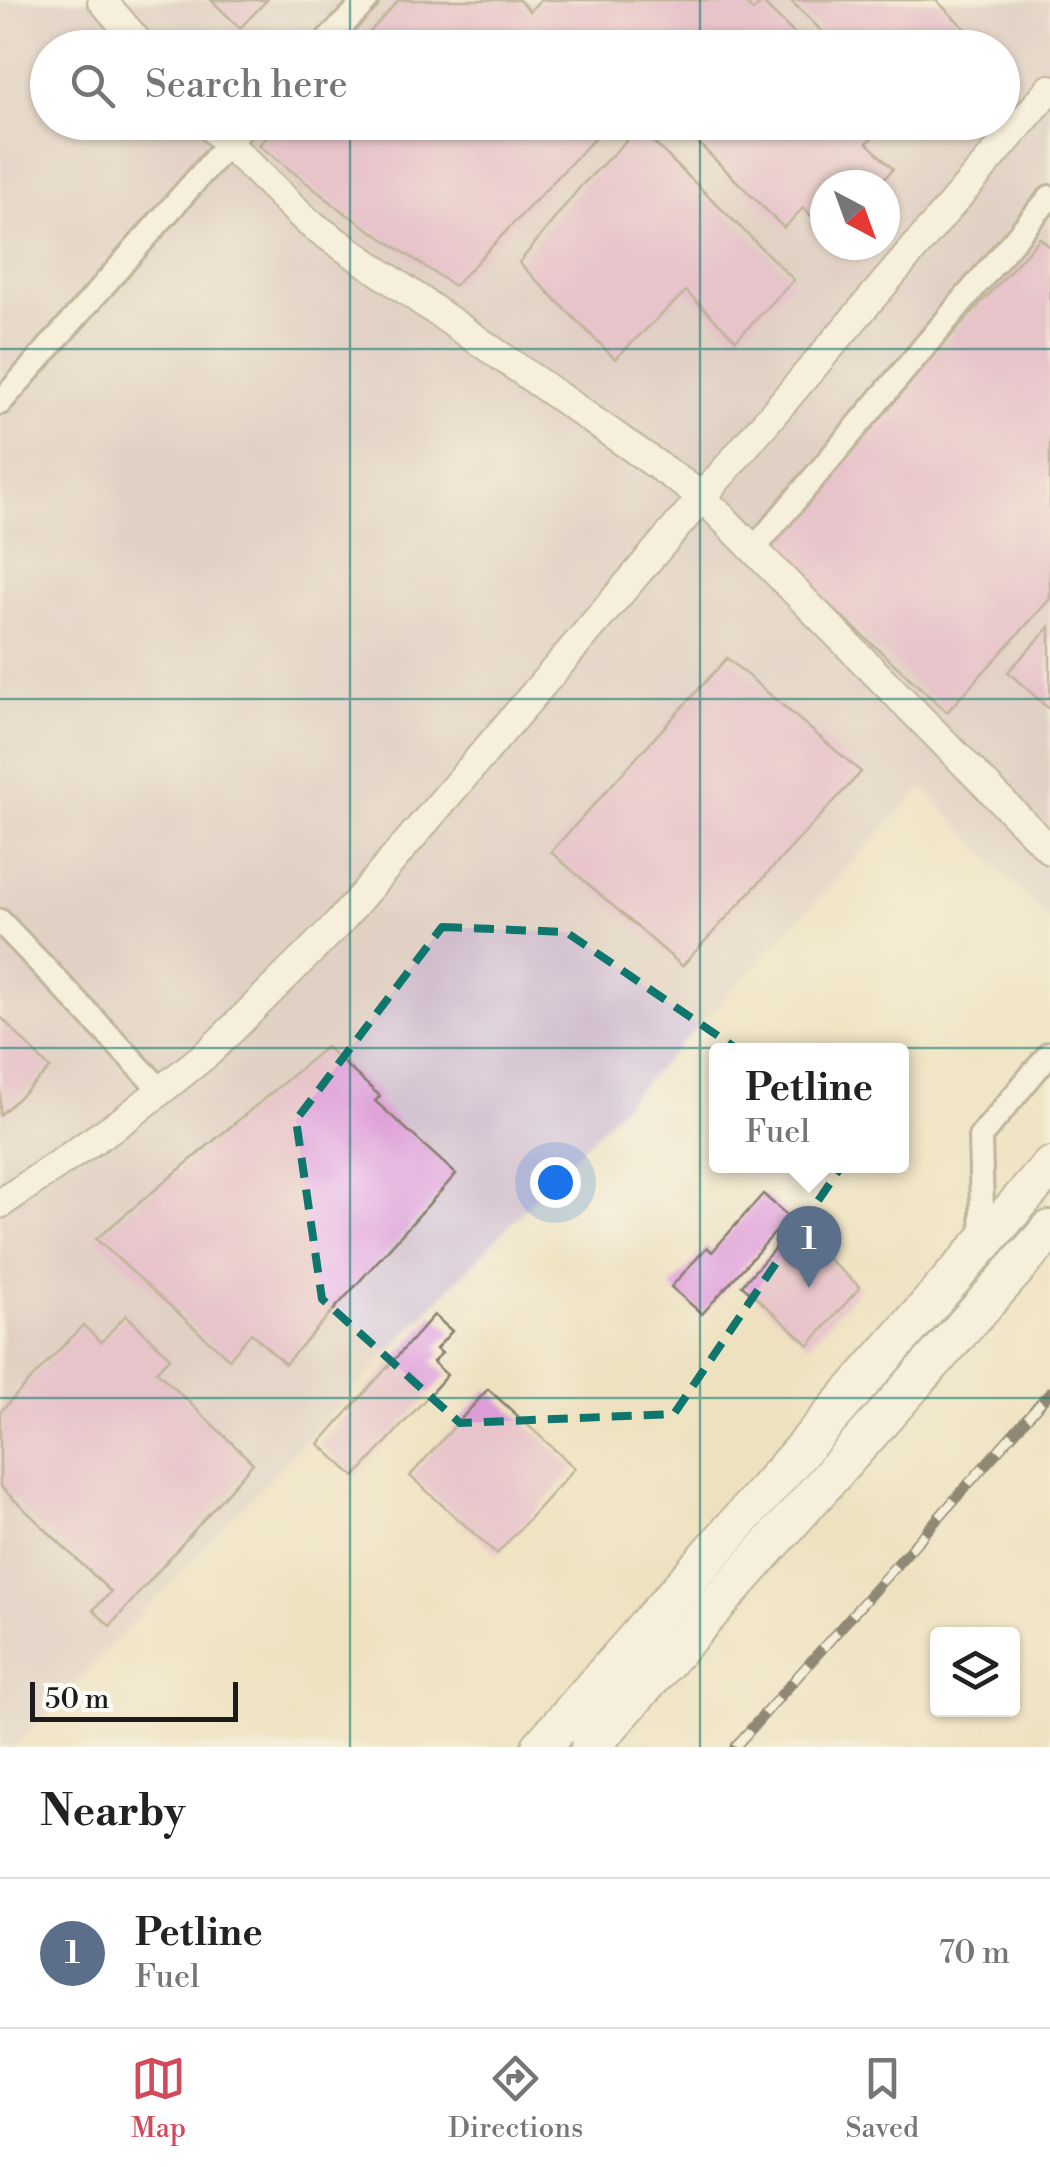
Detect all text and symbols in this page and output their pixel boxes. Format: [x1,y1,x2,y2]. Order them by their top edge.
search box [30,30,1020,140]
icon: search [65,58,120,113]
text: Search here [145,62,348,109]
north arrow [810,170,900,260]
popup [709,1043,909,1173]
text: Petline [745,1065,873,1112]
text: Fuel [745,1112,810,1152]
your location [530,1157,581,1208]
pin: 1 [776,1206,842,1288]
map controls [930,1627,1020,1717]
button: layers [930,1627,1020,1717]
scale bar [30,1677,238,1722]
text: 50 m [45,1682,109,1717]
text: Nearby [40,1786,185,1839]
text: Petline [135,1910,263,1957]
text: 1 [65,1933,80,1973]
text: 70 m [939,1933,1010,1973]
text: Fuel [135,1957,200,1997]
tab: Map [131,2051,186,2146]
tab: Directions [448,2051,583,2146]
tab: Saved [845,2051,919,2146]

